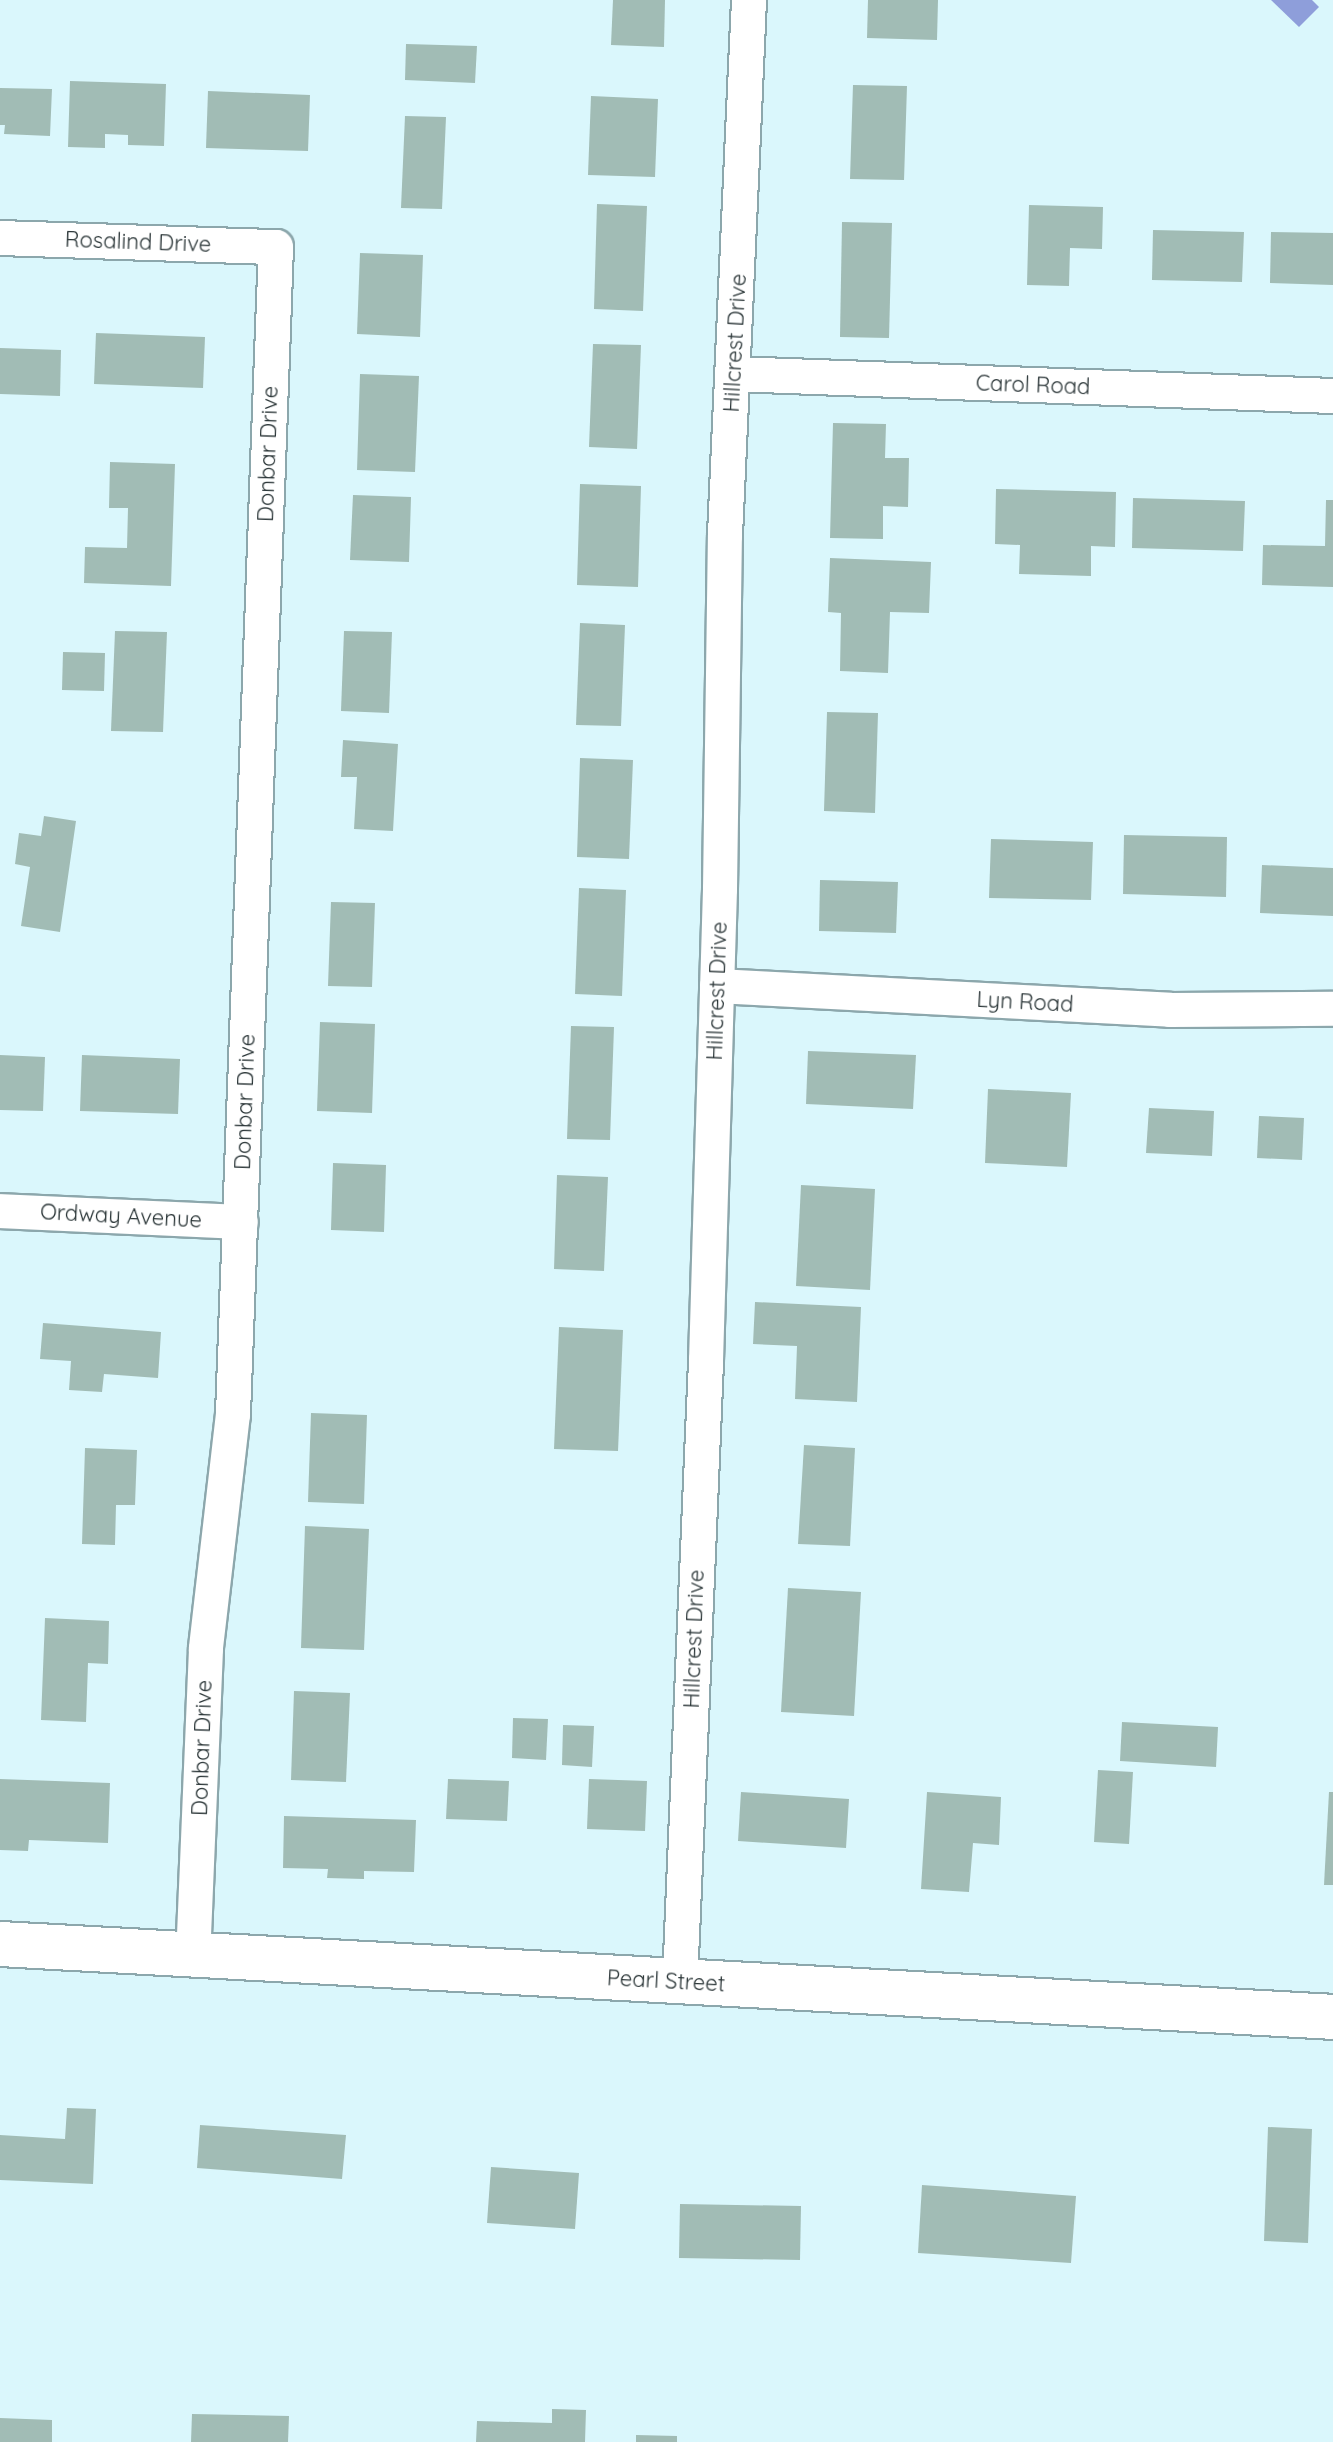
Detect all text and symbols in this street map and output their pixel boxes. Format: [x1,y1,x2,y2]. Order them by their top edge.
street label: Rosalind Drive [64,226,212,258]
street label: Hillcrest Drive [718,273,752,413]
street label: Carol Road [975,370,1091,400]
street label: Donbar Drive [252,386,284,522]
street label: Hillcrest Drive [701,921,733,1061]
street label: Lyn Road [976,986,1074,1018]
street label: Donbar Drive [229,1034,261,1170]
street label: Ordway Avenue [39,1199,203,1233]
street label: Hillcrest Drive [678,1569,710,1709]
street label: Donbar Drive [186,1680,218,1816]
street label: Pearl Street [606,1965,726,1997]

